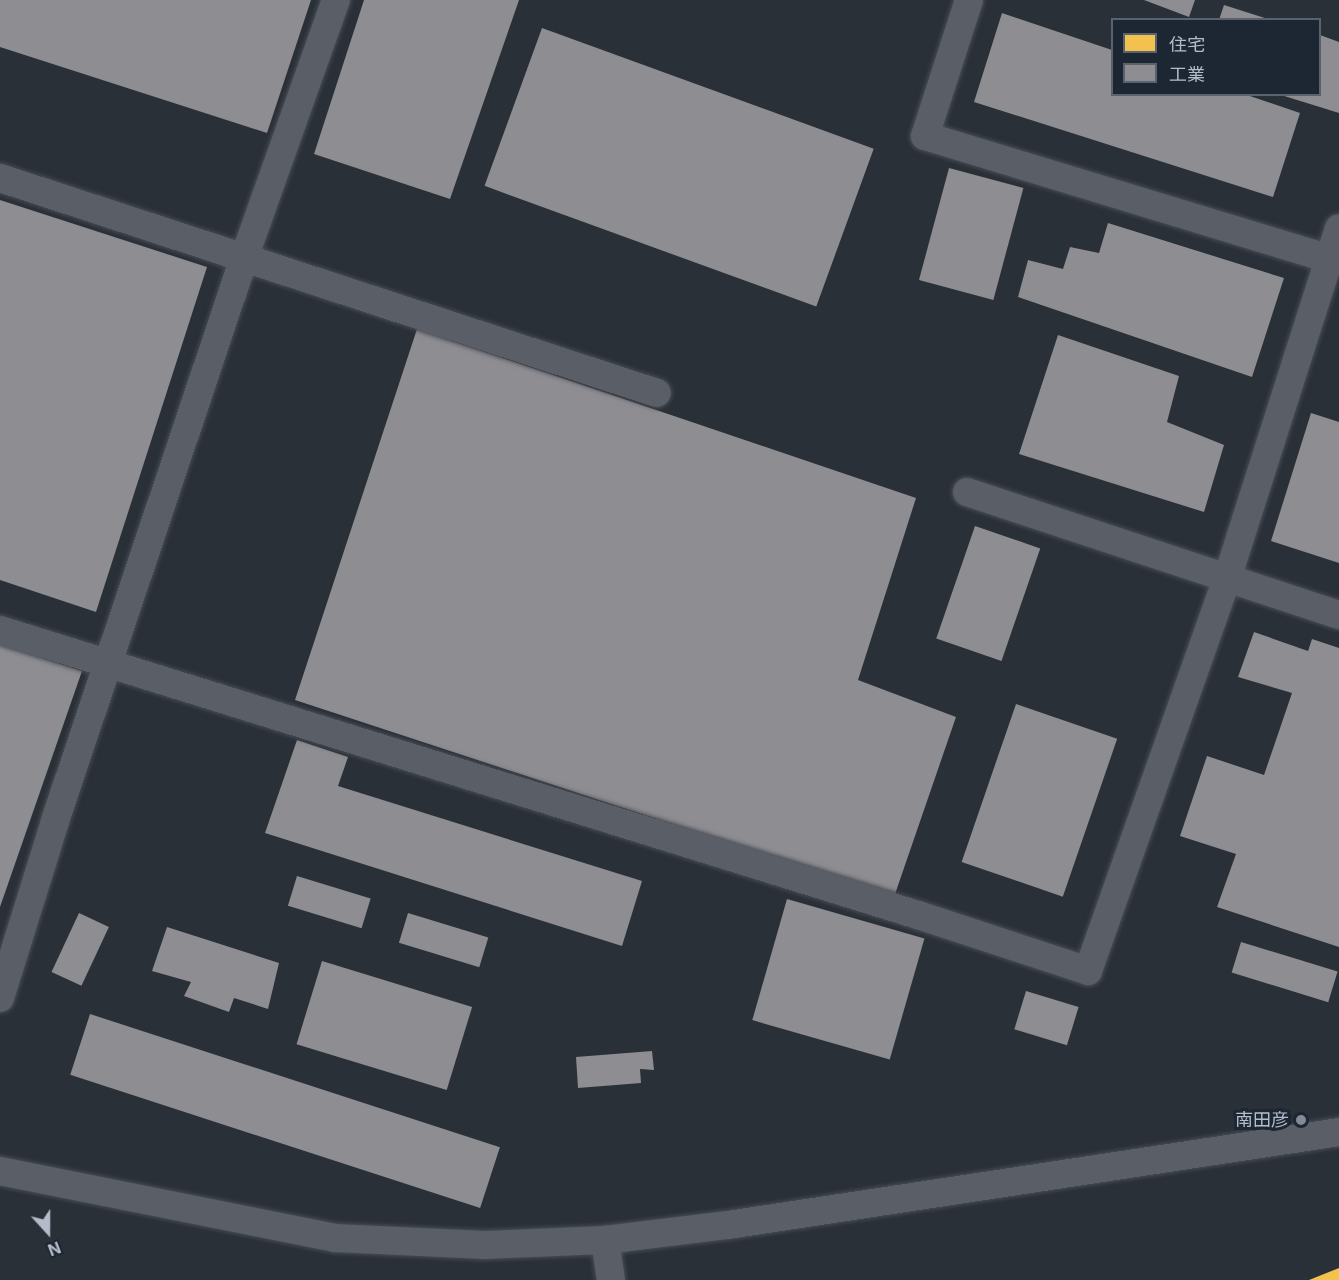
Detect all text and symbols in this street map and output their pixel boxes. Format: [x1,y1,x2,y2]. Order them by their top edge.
legend [1111,18,1321,96]
text: 住宅 [1169,34,1205,55]
text: 工業 [1169,64,1205,85]
place label: 南田彦 [1235,1109,1289,1131]
marker: 南田彦 [1294,1113,1308,1127]
north arrow [18,1202,78,1262]
text: N [45,1237,64,1260]

